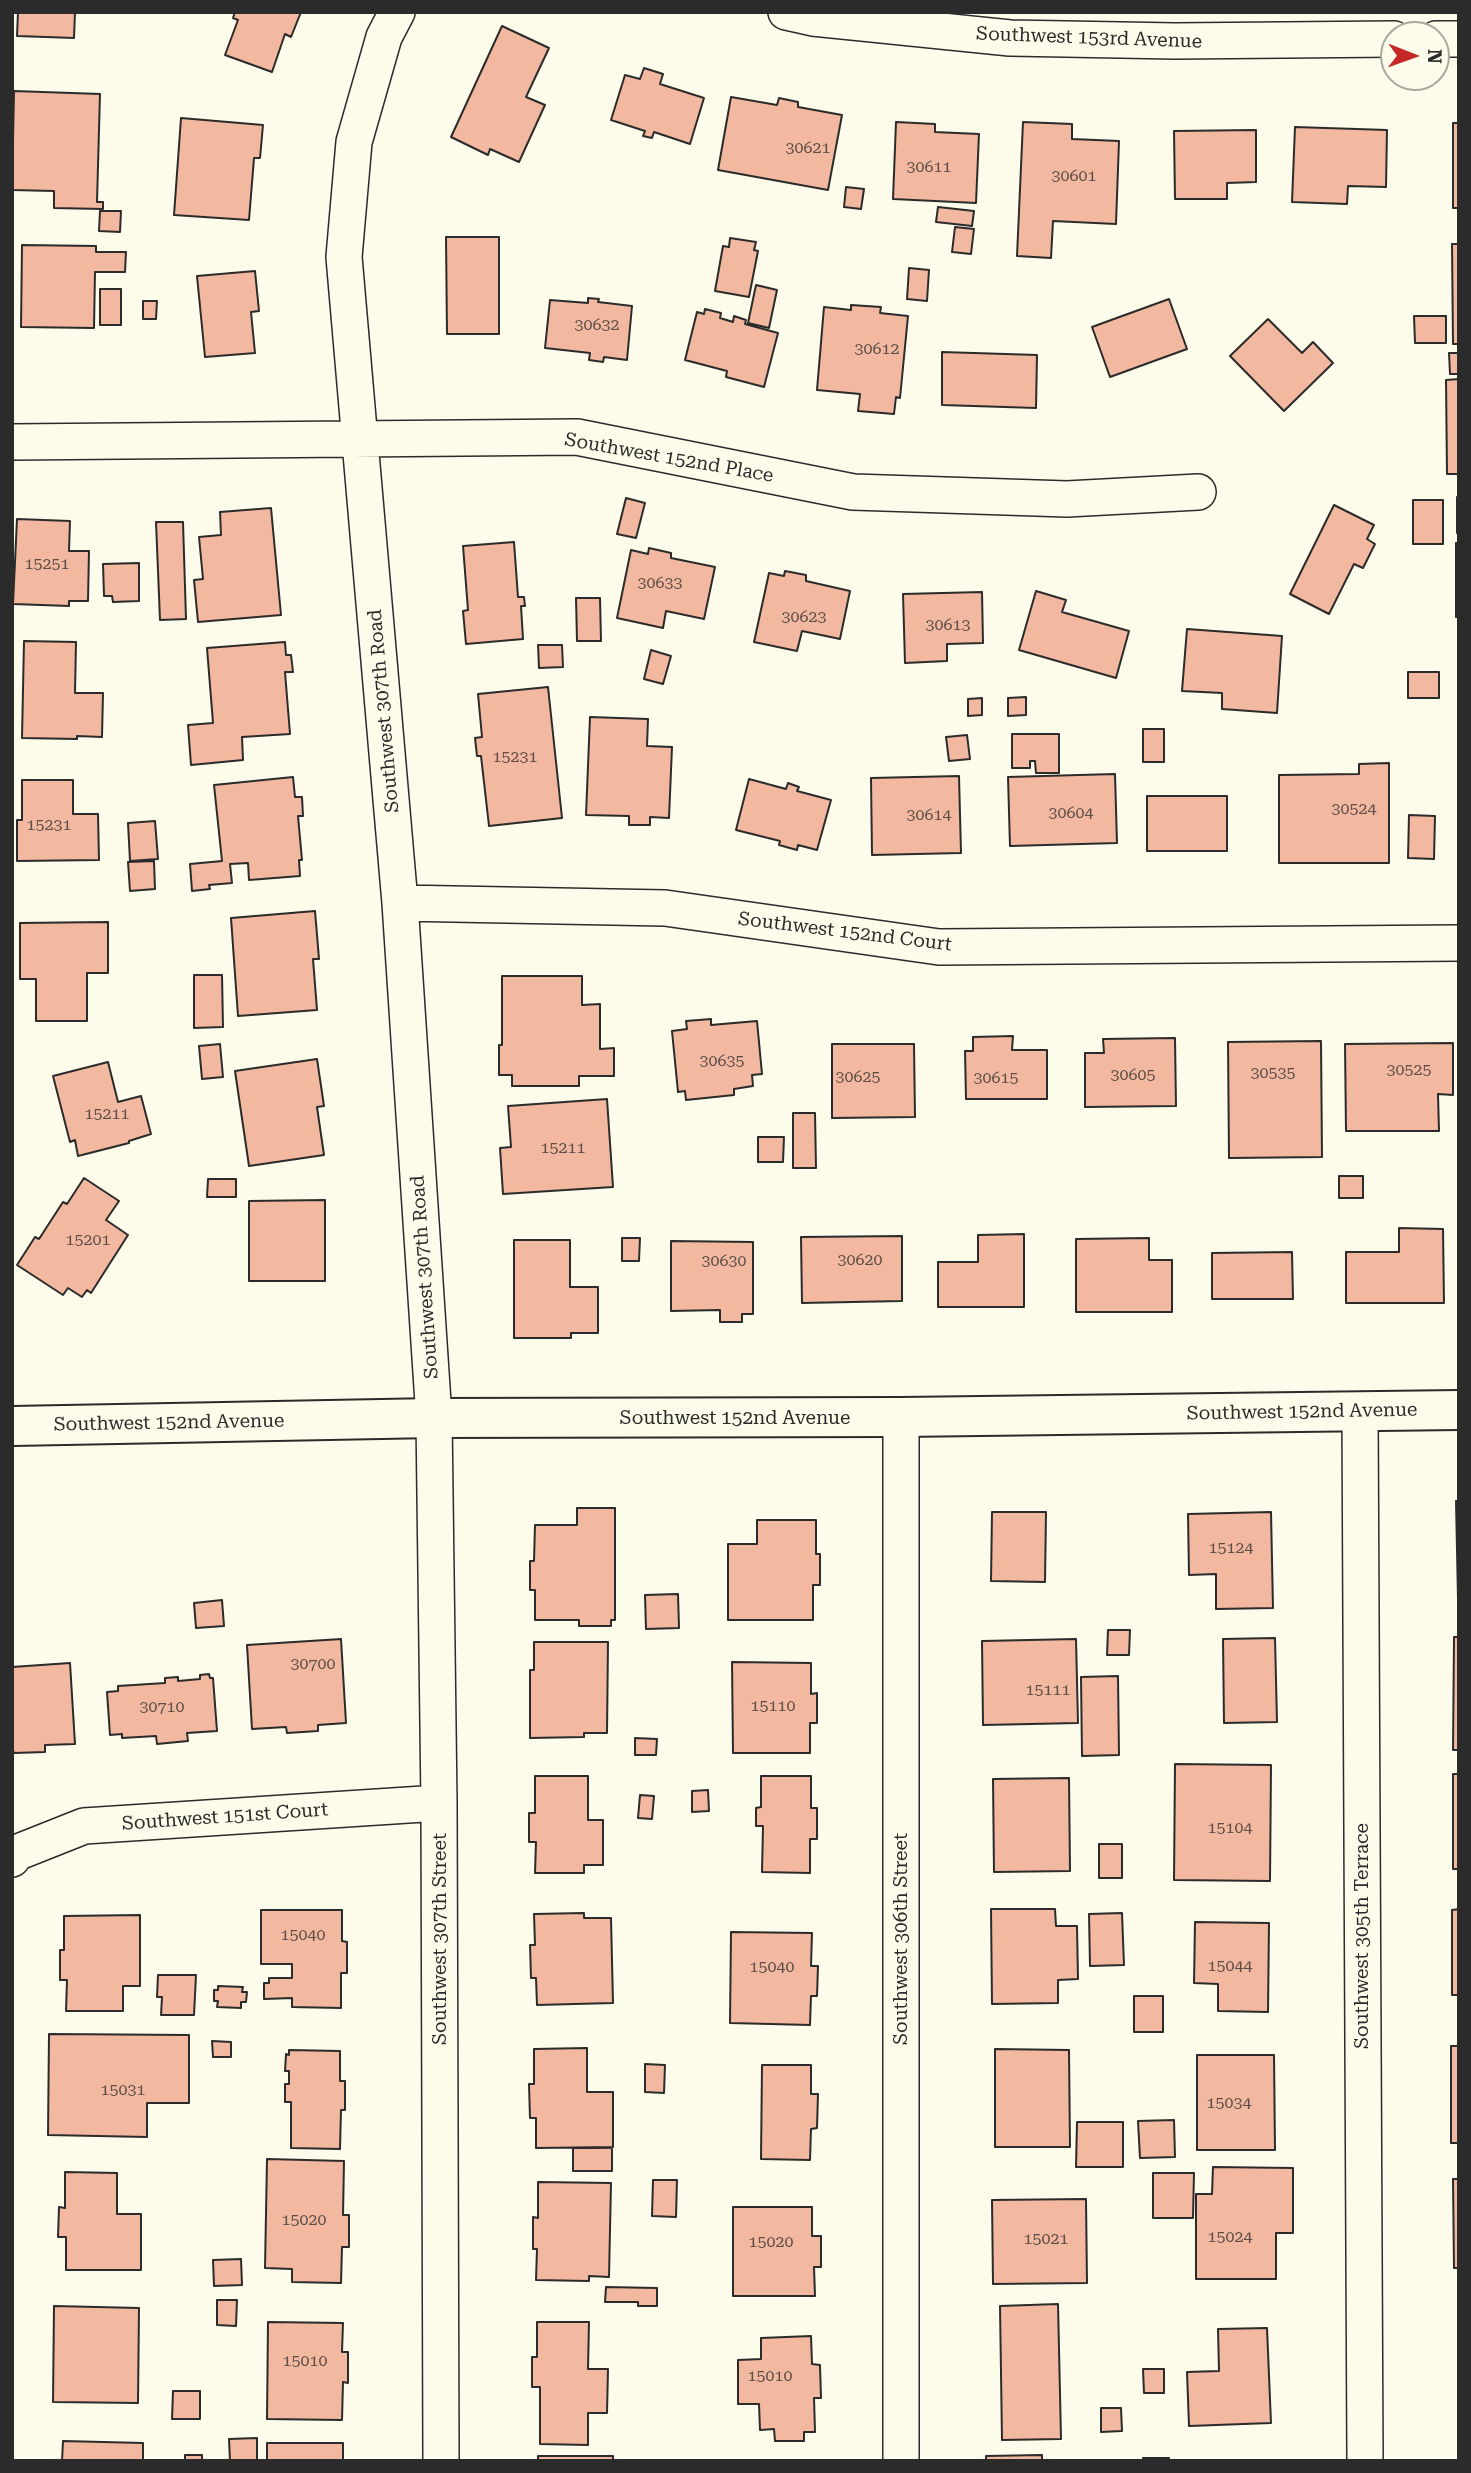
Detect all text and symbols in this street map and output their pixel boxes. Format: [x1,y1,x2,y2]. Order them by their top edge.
north arrow [1380,21,1450,91]
street label: Southwest 153rd Avenue [976,23,1202,53]
text: N [1423,49,1446,64]
house number: 30621 [786,138,830,158]
house number: 30611 [907,157,951,177]
house number: 30601 [1052,166,1096,186]
house number: 30632 [575,315,619,335]
house number: 30612 [855,339,899,359]
street label: Southwest 152nd Place [563,428,775,488]
house number: 15251 [25,554,69,574]
house number: 30633 [638,573,682,593]
house number: 30623 [782,607,826,627]
street label: Southwest 307th Road [364,608,404,814]
house number: 30613 [926,615,970,635]
house number: 15231 [493,747,537,767]
house number: 30524 [1332,799,1376,819]
house number: 30604 [1049,803,1093,823]
house number: 30614 [907,805,951,825]
house number: 15231 [27,815,71,835]
street label: Southwest 152nd Court [737,908,953,956]
house number: 30635 [700,1051,744,1071]
house number: 30525 [1387,1060,1431,1080]
house number: 30535 [1251,1063,1295,1083]
house number: 30605 [1111,1065,1155,1085]
house number: 30625 [836,1067,880,1087]
house number: 30615 [974,1068,1018,1088]
house number: 15211 [85,1104,129,1124]
house number: 15211 [541,1138,585,1158]
street label: Southwest 307th Road [407,1174,443,1380]
house number: 15201 [66,1230,110,1250]
house number: 30620 [838,1250,882,1270]
house number: 30630 [702,1251,746,1271]
street label: Southwest 152nd Avenue [1186,1399,1418,1425]
street label: Southwest 152nd Avenue [620,1407,850,1429]
street label: Southwest 152nd Avenue [53,1410,285,1436]
house number: 15124 [1209,1538,1253,1558]
house number: 30700 [291,1654,335,1674]
house number: 15111 [1026,1680,1070,1700]
house number: 15110 [751,1696,795,1716]
house number: 30710 [140,1697,184,1717]
street label: Southwest 151st Court [121,1798,329,1836]
house number: 15104 [1208,1818,1252,1838]
street label: Southwest 305th Terrace [1351,1823,1373,2049]
street label: Southwest 307th Street [429,1833,451,2045]
street label: Southwest 306th Street [890,1833,912,2045]
house number: 15040 [281,1925,325,1945]
house number: 15044 [1208,1956,1252,1976]
house number: 15040 [750,1957,794,1977]
house number: 15031 [101,2080,145,2100]
house number: 15034 [1207,2093,1251,2113]
house number: 15020 [282,2210,326,2230]
house number: 15024 [1208,2227,1252,2247]
house number: 15021 [1024,2229,1068,2249]
house number: 15020 [749,2232,793,2252]
house number: 15010 [283,2351,327,2371]
house number: 15010 [748,2366,792,2386]

